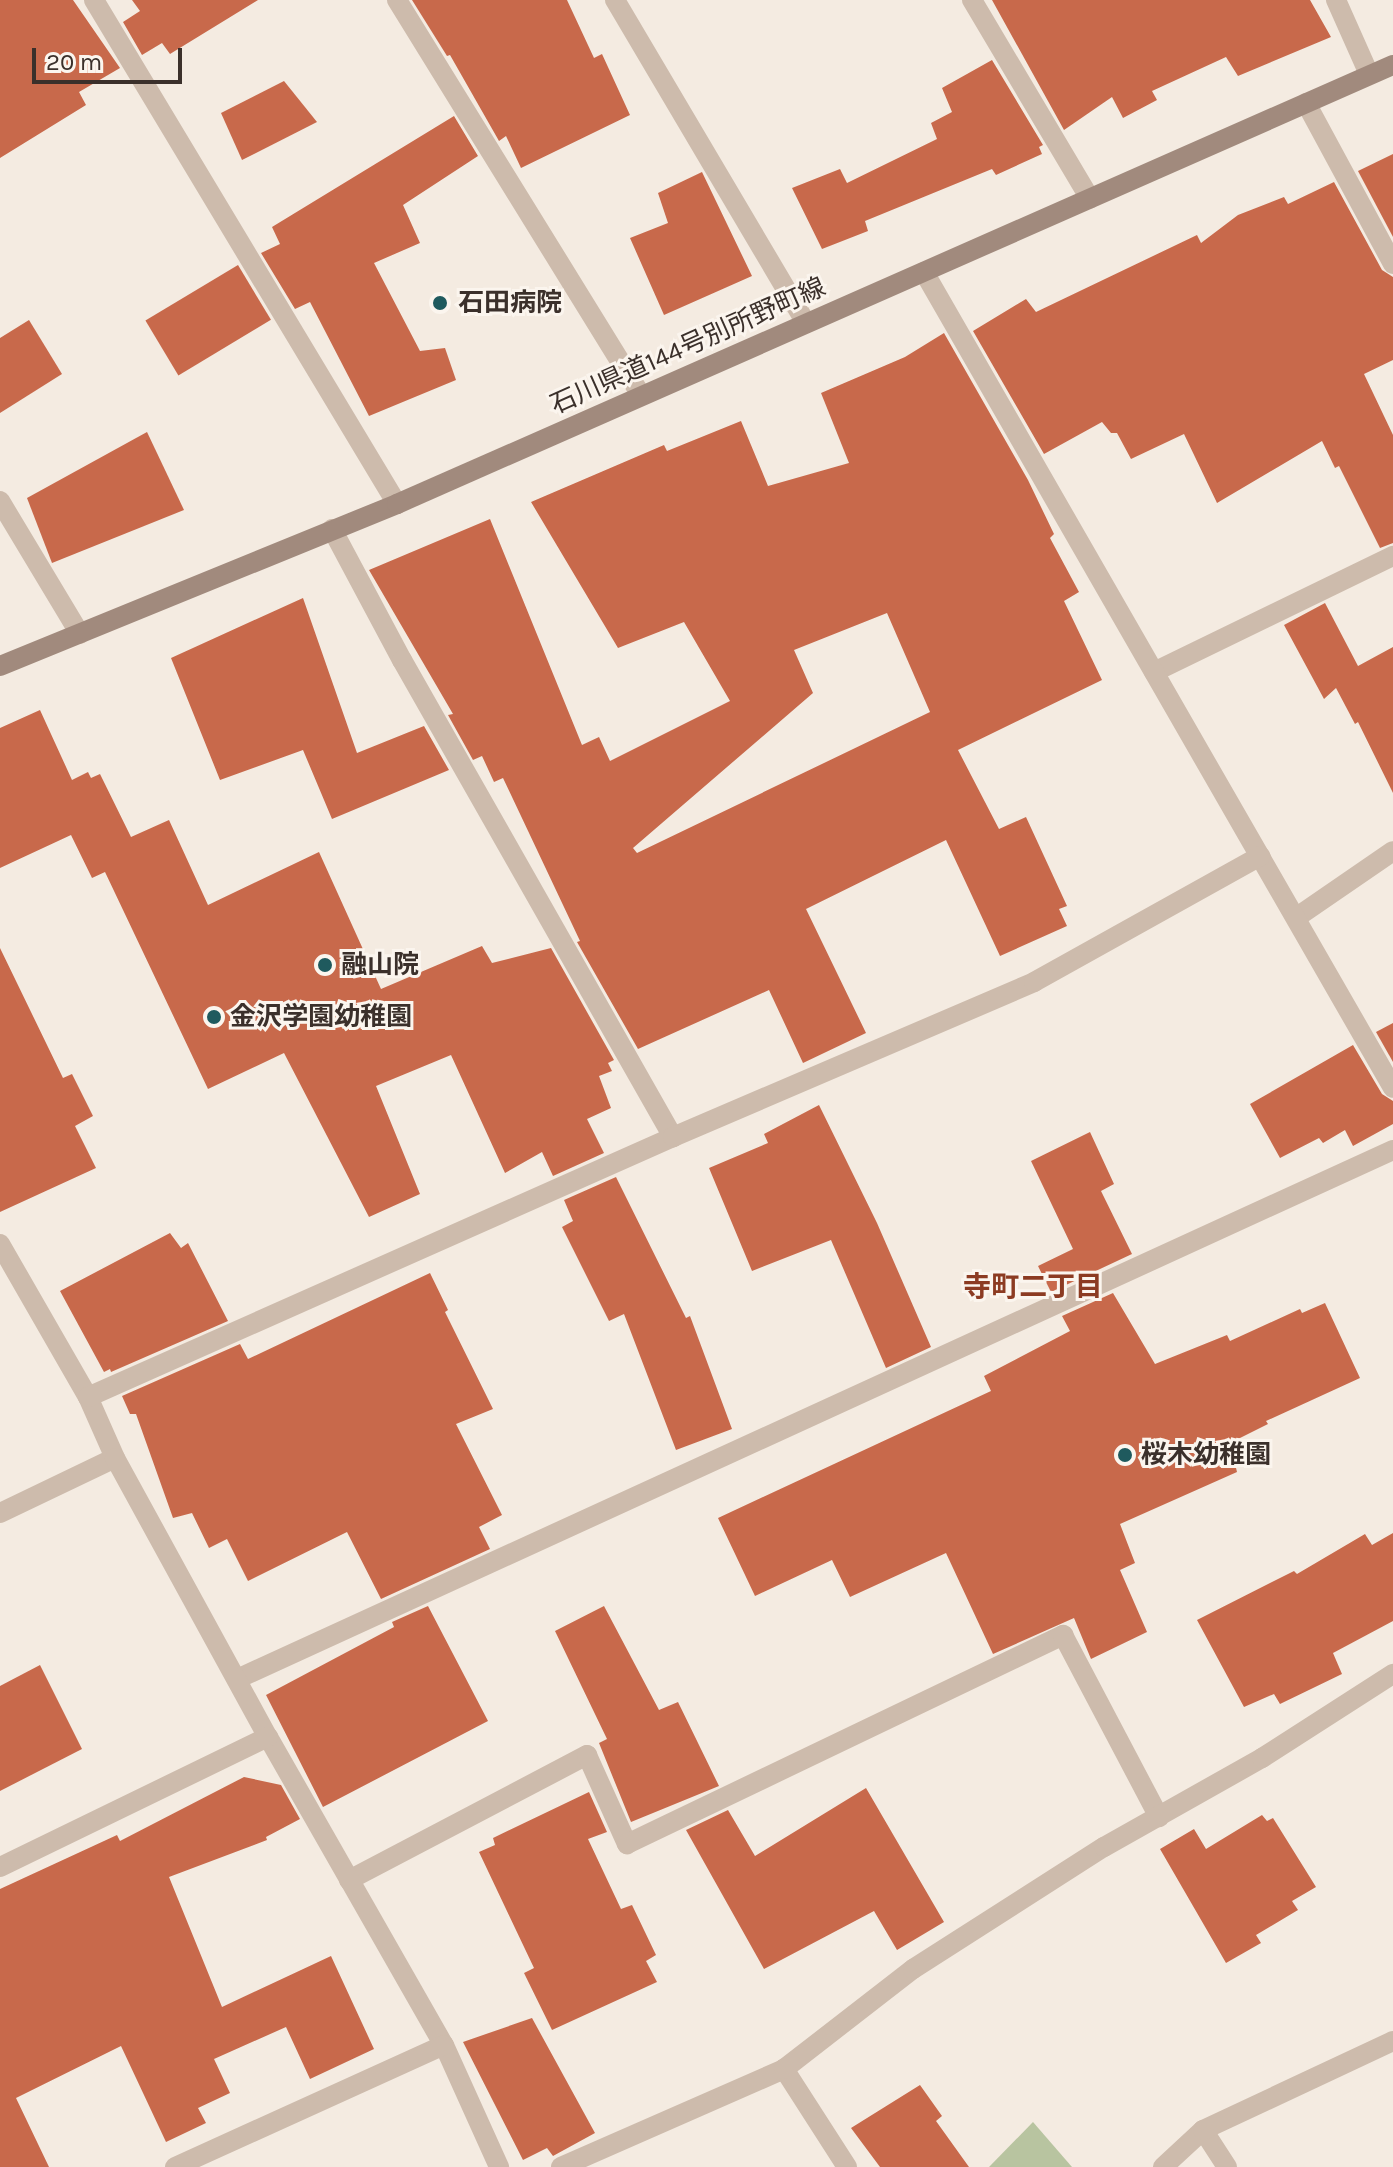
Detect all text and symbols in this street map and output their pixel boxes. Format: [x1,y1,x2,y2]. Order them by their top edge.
scale bar [36,32,186,82]
text: 20 m [46,48,102,76]
street label: 石川県道144号別所野町線 [546,271,830,421]
place label: 石田病院 [458,287,562,319]
marker: 石田病院 [429,292,451,314]
place label: 融山院 [341,949,419,981]
marker: 融山院 [316,956,334,974]
place label: 金沢学園幼稚園 [230,1001,412,1033]
marker: 金沢学園幼稚園 [205,1008,223,1026]
district label: 寺町二丁目 [963,1270,1103,1304]
place label: 桜木幼稚園 [1141,1439,1271,1471]
marker: 桜木幼稚園 [1116,1446,1134,1464]

